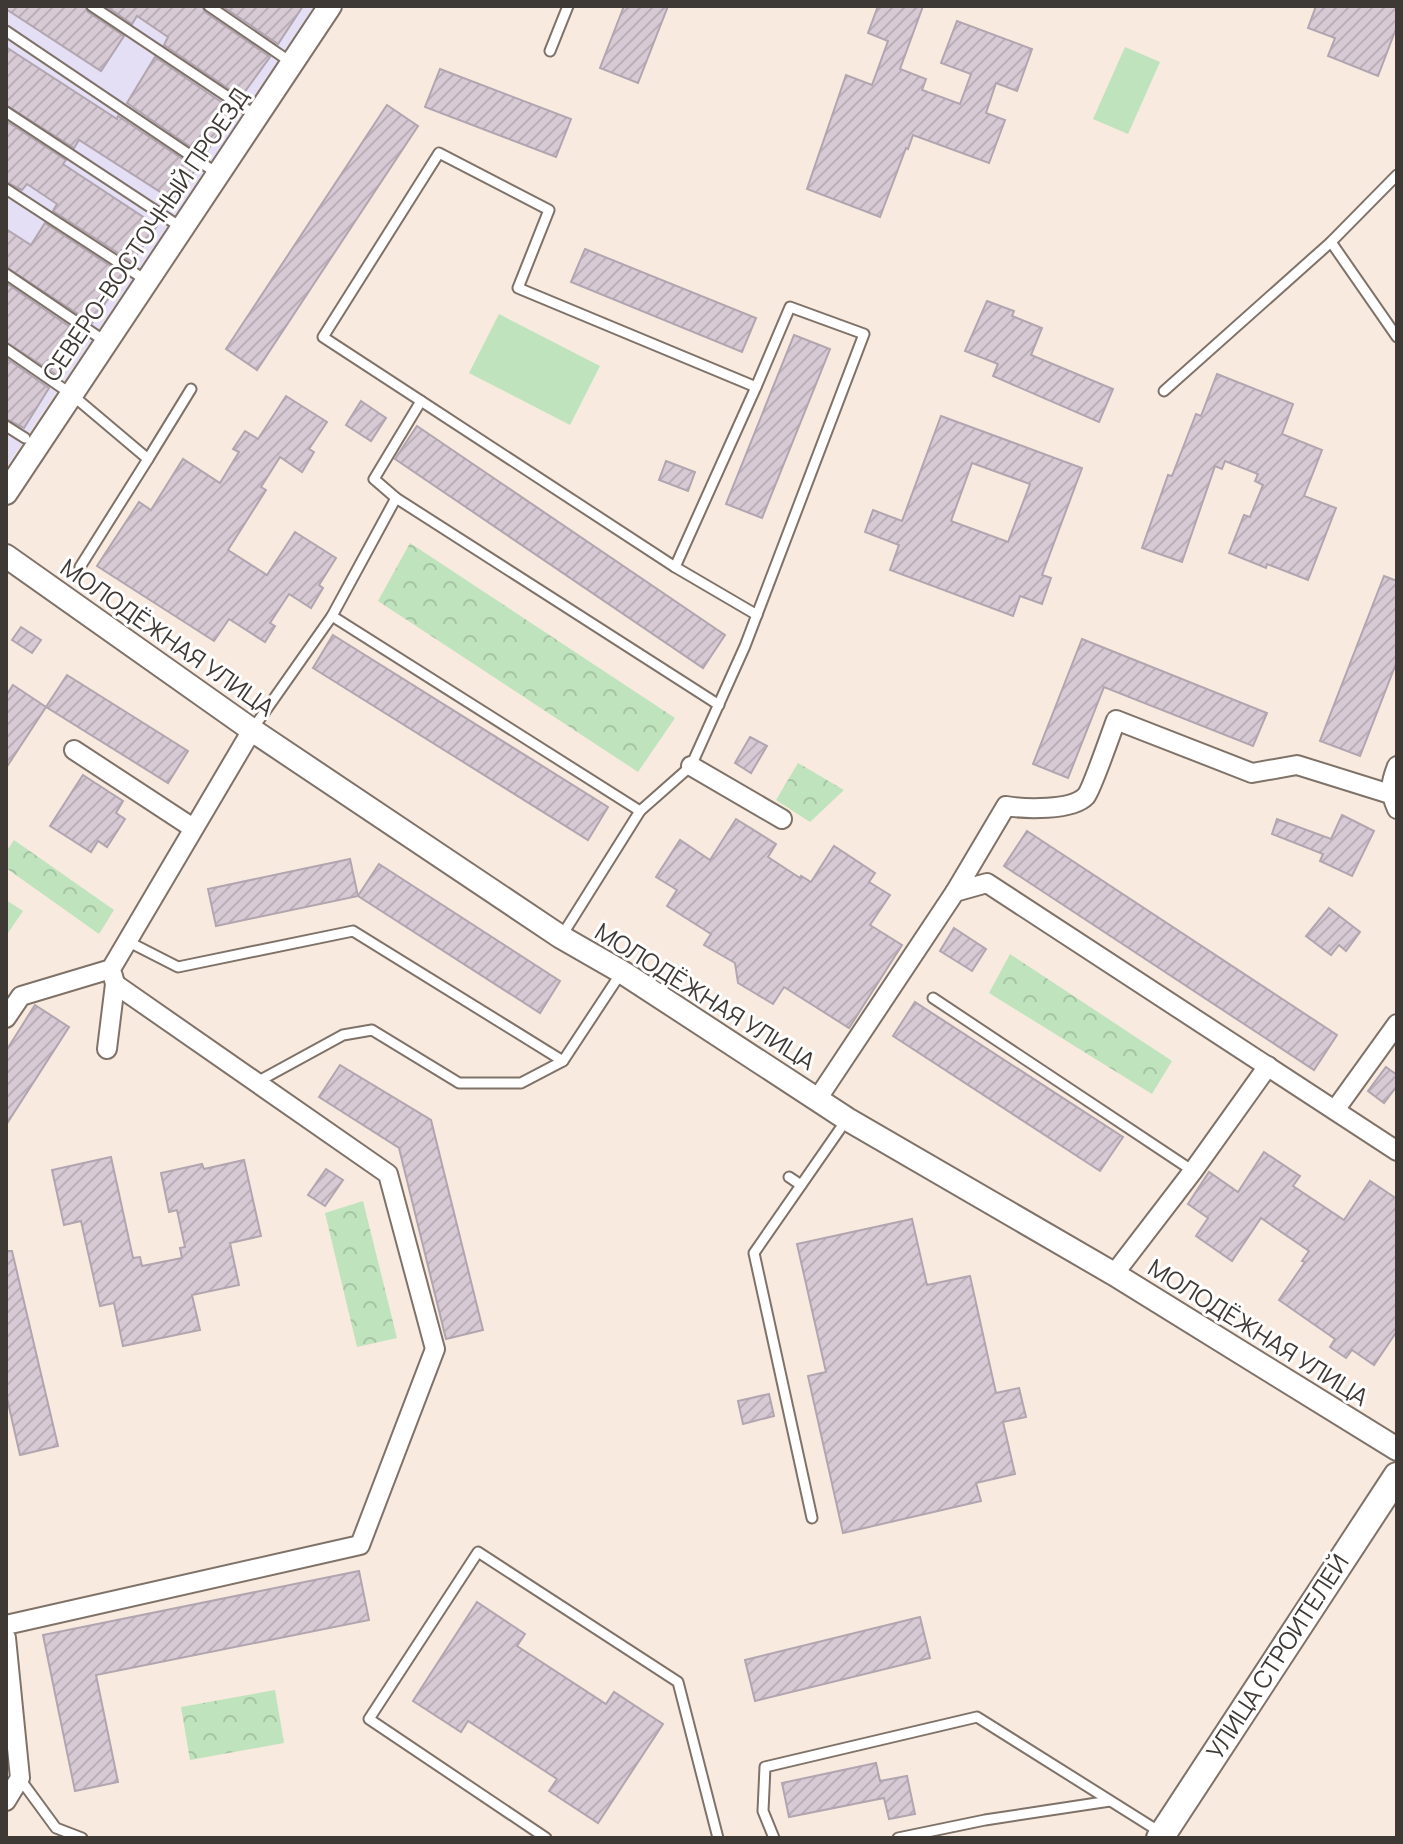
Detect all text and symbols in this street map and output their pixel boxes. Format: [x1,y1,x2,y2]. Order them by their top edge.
street label: СЕВЕРО-ВОСТОЧНЫЙ ПРОЕЗД [34,81,256,387]
street label: МОЛОДЁЖНАЯ УЛИЦА [54,550,281,723]
street label: МОЛОДЁЖНАЯ УЛИЦА [589,914,822,1077]
street label: МОЛОДЁЖНАЯ УЛИЦА [1142,1250,1375,1413]
street label: УЛИЦА СТРОИТЕЛЕЙ [1198,1547,1355,1765]

